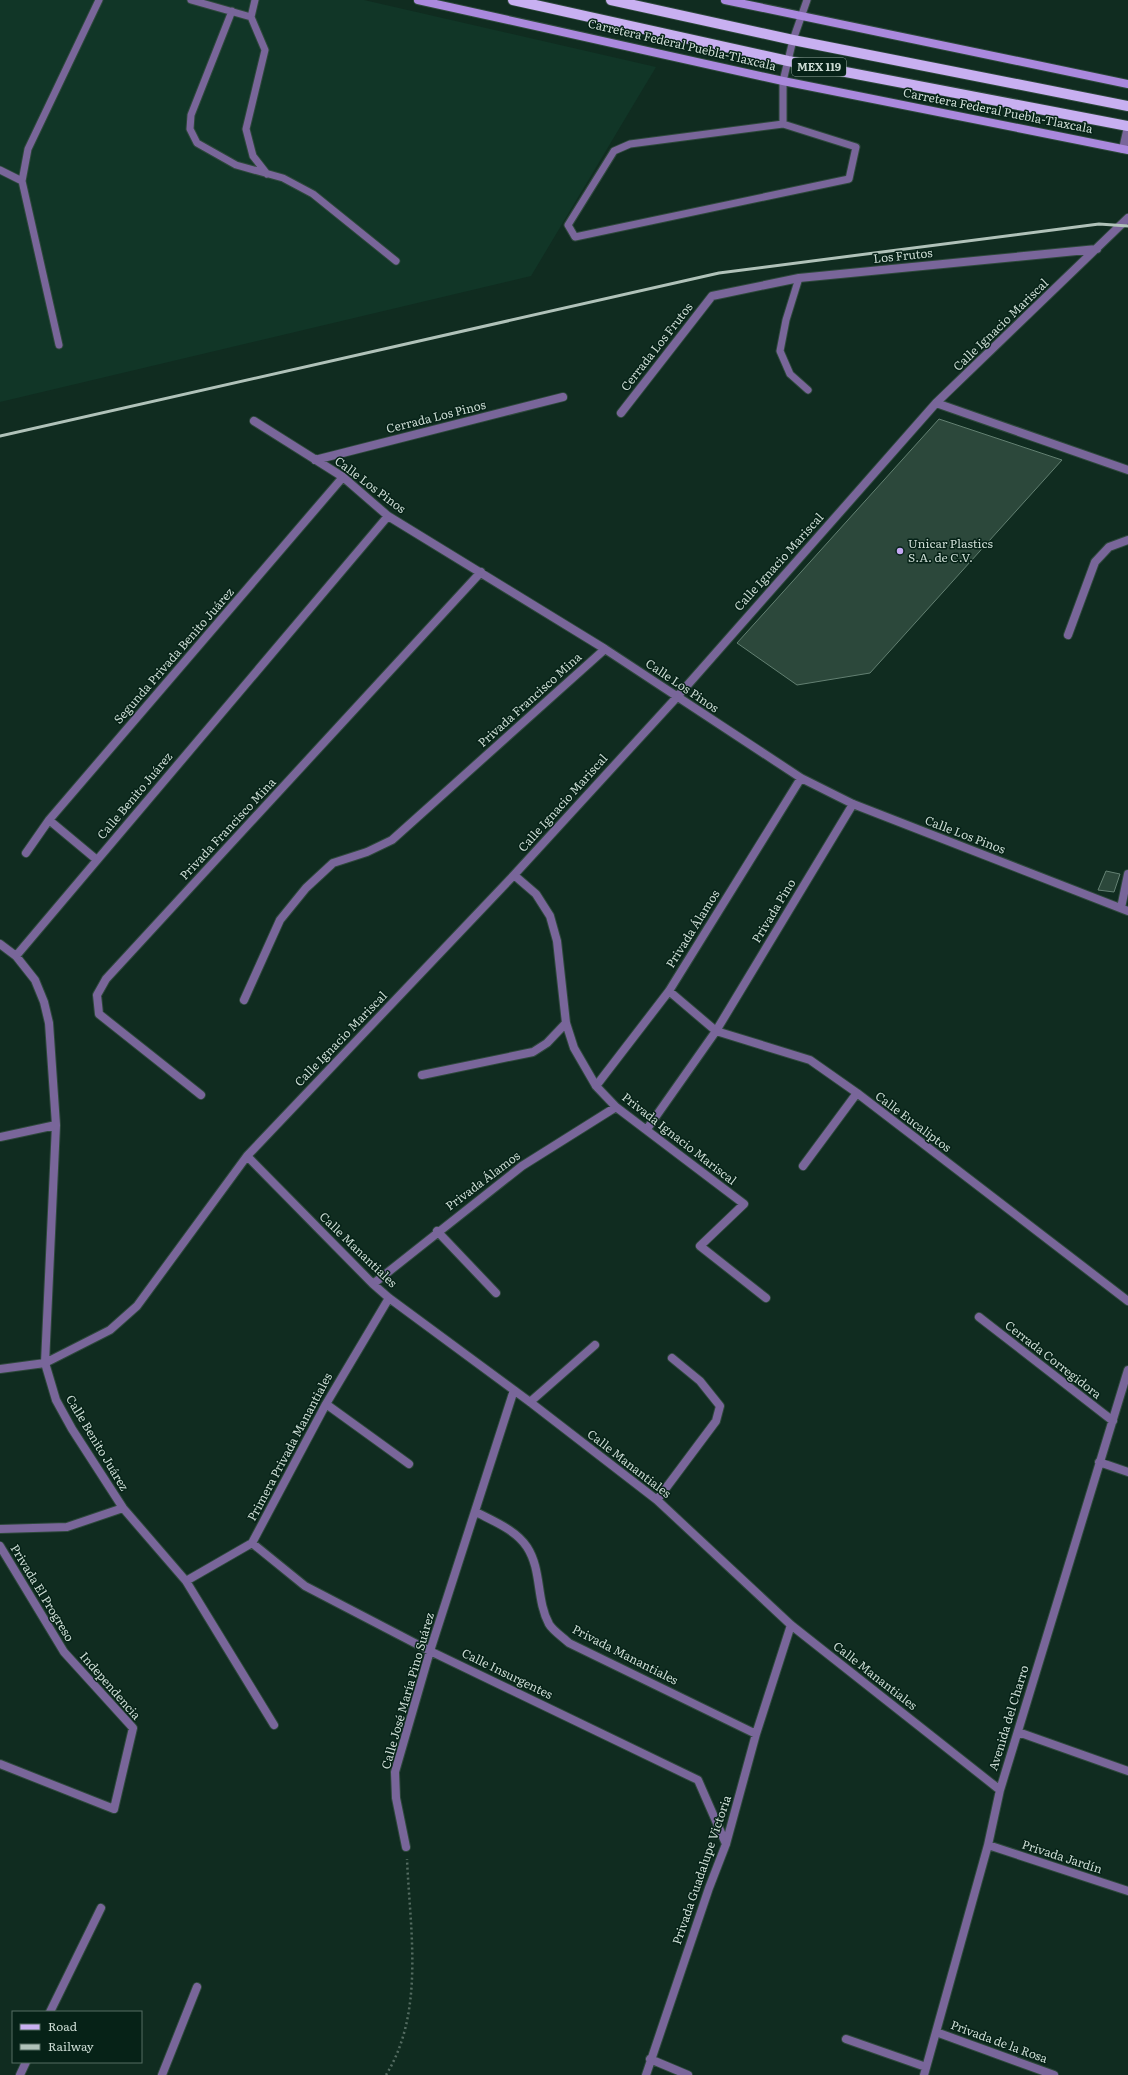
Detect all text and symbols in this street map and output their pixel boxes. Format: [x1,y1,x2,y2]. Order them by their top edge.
street label: Carretera Federal Puebla-Tlaxcala [586,14,779,75]
road number: MEX 119 [792,58,846,76]
street label: Carretera Federal Puebla-Tlaxcala [902,83,1095,137]
street label: Los Frutos [872,243,934,267]
street label: Calle Ignacio Mariscal [949,274,1052,375]
street label: Cerrada Los Frutos [616,298,697,394]
street label: Cerrada Los Pinos [384,395,488,437]
street label: Calle Los Pinos [331,451,410,517]
street label: Calle Ignacio Mariscal [729,508,827,614]
place label: Unicar Plastics S.A. de C.V. [908,534,994,566]
marker: Unicar Plastics S.A. de C.V. [895,546,905,556]
street label: Segunda Privada Benito Juárez [109,583,238,727]
street label: Privada Francisco Mina [473,647,586,751]
street label: Calle Los Pinos [642,654,723,717]
street label: Calle Benito Juárez [92,748,176,843]
street label: Calle Ignacio Mariscal [513,749,611,855]
street label: Privada Francisco Mina [175,773,280,884]
street label: Calle Los Pinos [922,810,1009,858]
street label: Privada Pino [747,875,799,946]
street label: Privada Álamos [661,885,724,971]
street label: Calle Ignacio Mariscal [290,987,391,1090]
street label: Calle Eucaliptos [872,1087,956,1156]
street label: Privada Ignacio Mariscal [618,1088,741,1189]
street label: Privada Álamos [441,1146,524,1214]
street label: Calle Manantiales [316,1207,402,1292]
street label: Cerrada Corregidora [1002,1316,1106,1403]
street label: Primera Privada Manantiales [242,1369,336,1524]
street label: Calle Benito Juárez [62,1391,134,1494]
street label: Calle Manantiales [584,1425,676,1502]
street label: Privada El Progreso [7,1540,79,1645]
street label: Calle José María Pino Suárez [376,1610,438,1771]
street label: Privada Manantiales [569,1620,682,1689]
street label: Calle Manantiales [830,1637,922,1714]
street label: Calle Insurgentes [459,1643,556,1703]
street label: Independencia [76,1647,146,1724]
street label: Avenida del Charro [983,1663,1033,1773]
street label: Privada Guadalupe Victoria [667,1792,735,1947]
street label: Privada Jardín [1020,1835,1105,1878]
legend [12,2011,142,2063]
street label: Privada de la Rosa [948,2015,1051,2067]
text: Road [48,2017,78,2035]
text: Railway [48,2037,94,2055]

